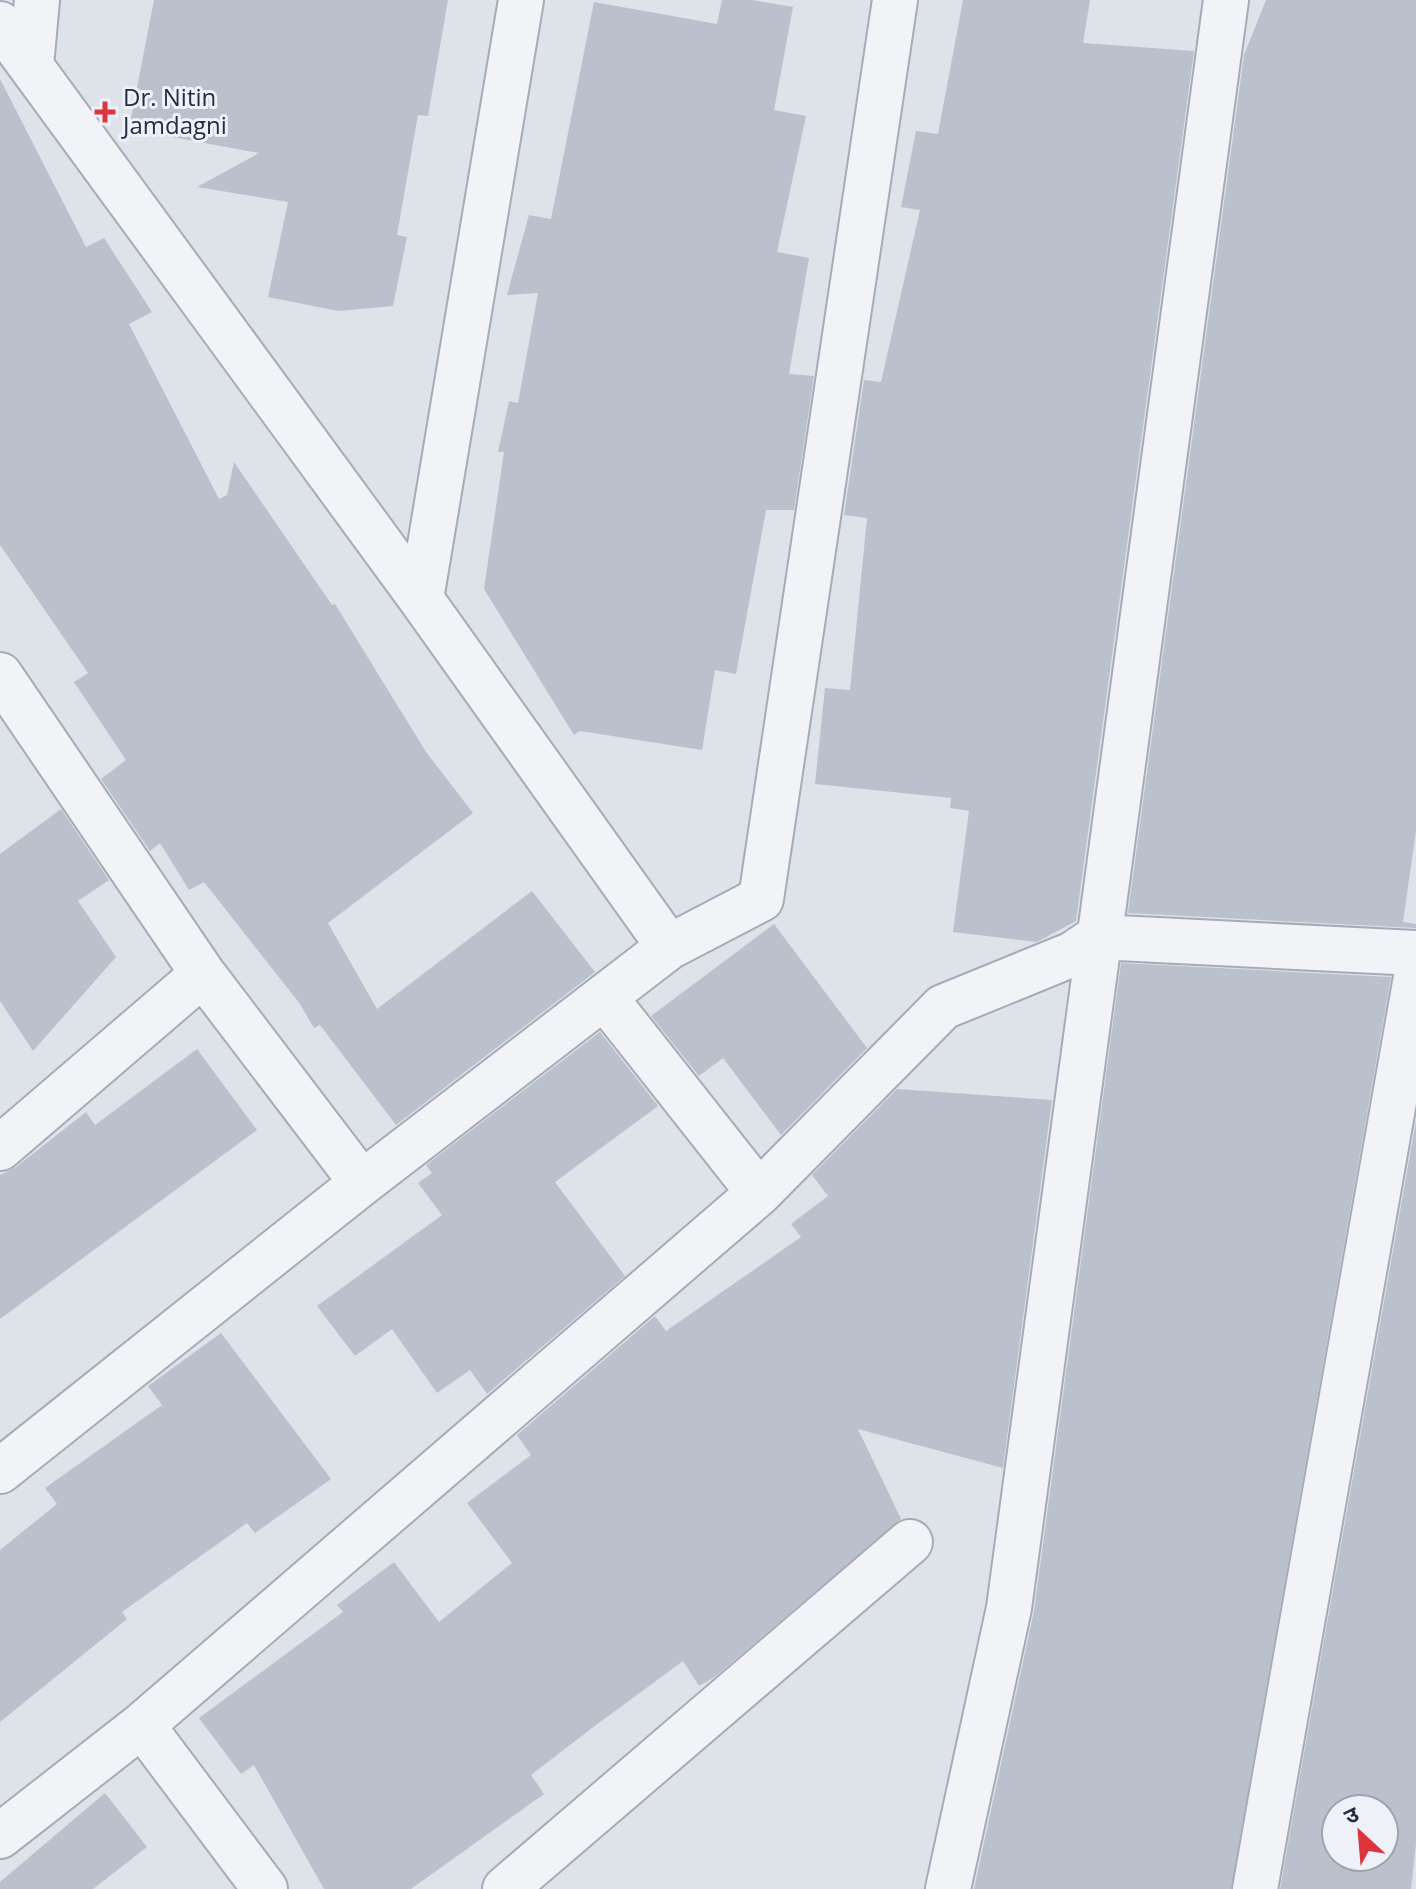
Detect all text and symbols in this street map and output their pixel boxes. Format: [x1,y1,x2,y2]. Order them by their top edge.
place label: Dr. Nitin Jamdagni [121,80,227,141]
marker: Dr. Nitin Jamdagni [94,101,116,123]
north arrow [1320,1793,1400,1873]
text: उ [1338,1797,1364,1830]

